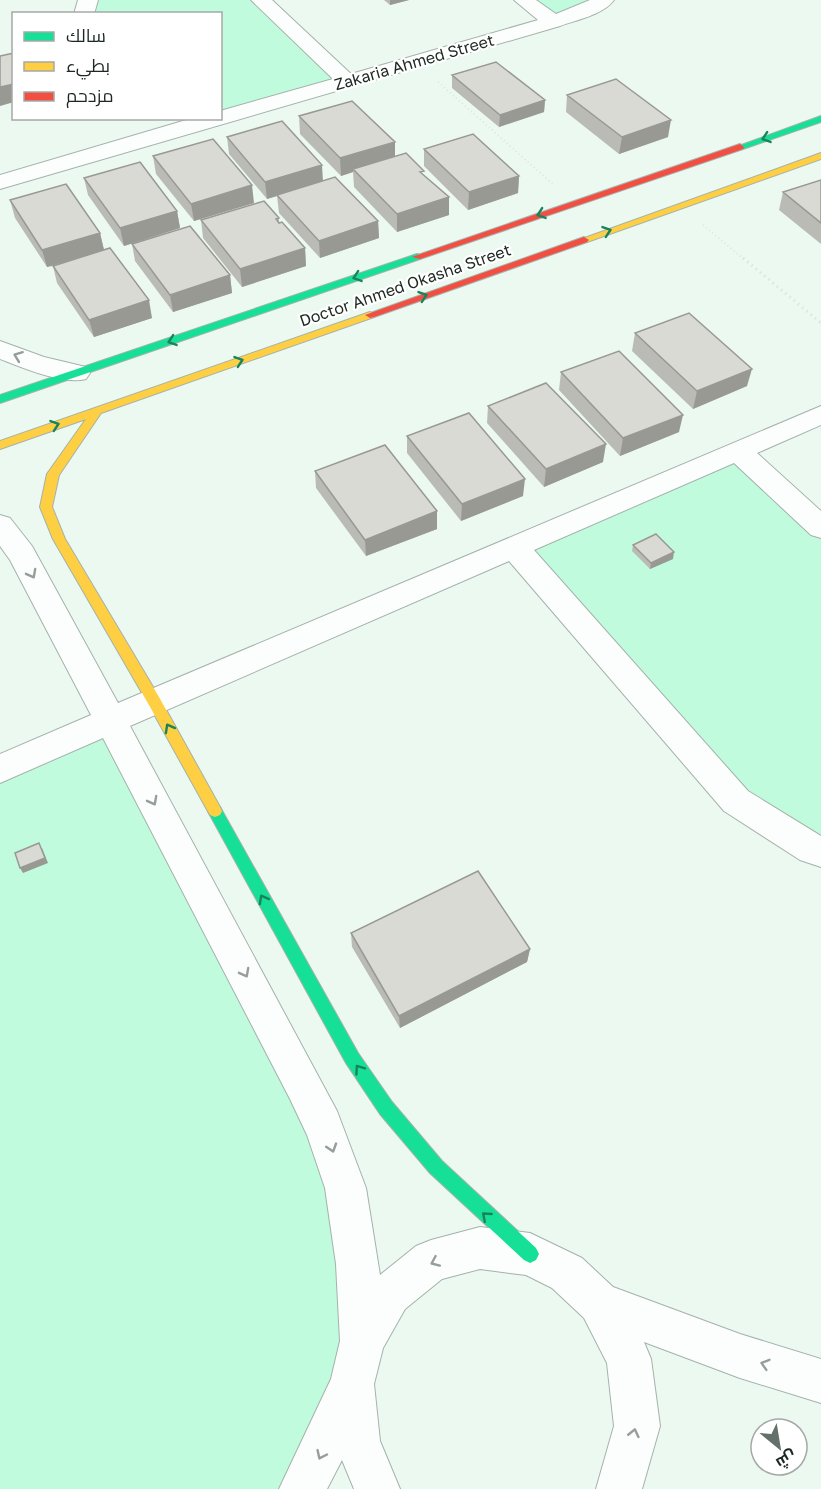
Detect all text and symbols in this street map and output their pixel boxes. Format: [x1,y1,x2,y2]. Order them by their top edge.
legend [12,12,222,120]
text: سالك [66,24,106,46]
street label: Zakaria Ahmed Street [332,30,496,94]
text: بطيء [66,54,110,80]
text: مزدحم [66,84,114,108]
one-way arrow [761,130,772,143]
one-way arrow [536,207,547,220]
one-way arrow [601,226,612,239]
street label: Doctor Ahmed Okasha Street [297,239,513,331]
one-way arrow [352,270,363,283]
one-way arrow [417,290,428,303]
one-way arrow [167,333,178,346]
one-way arrow [13,351,24,364]
one-way arrow [233,355,244,368]
one-way arrow [49,420,60,433]
one-way arrow [25,567,36,578]
one-way arrow [165,724,176,734]
one-way arrow [146,795,157,806]
one-way arrow [259,894,271,905]
one-way arrow [238,967,249,978]
one-way arrow [355,1064,366,1075]
one-way arrow [325,1142,337,1153]
one-way arrow [482,1212,492,1223]
one-way arrow [430,1255,441,1267]
one-way arrow [760,1359,771,1371]
north arrow [749,1417,809,1477]
one-way arrow [627,1428,640,1438]
text: ش [773,1446,800,1474]
one-way arrow [316,1448,328,1459]

